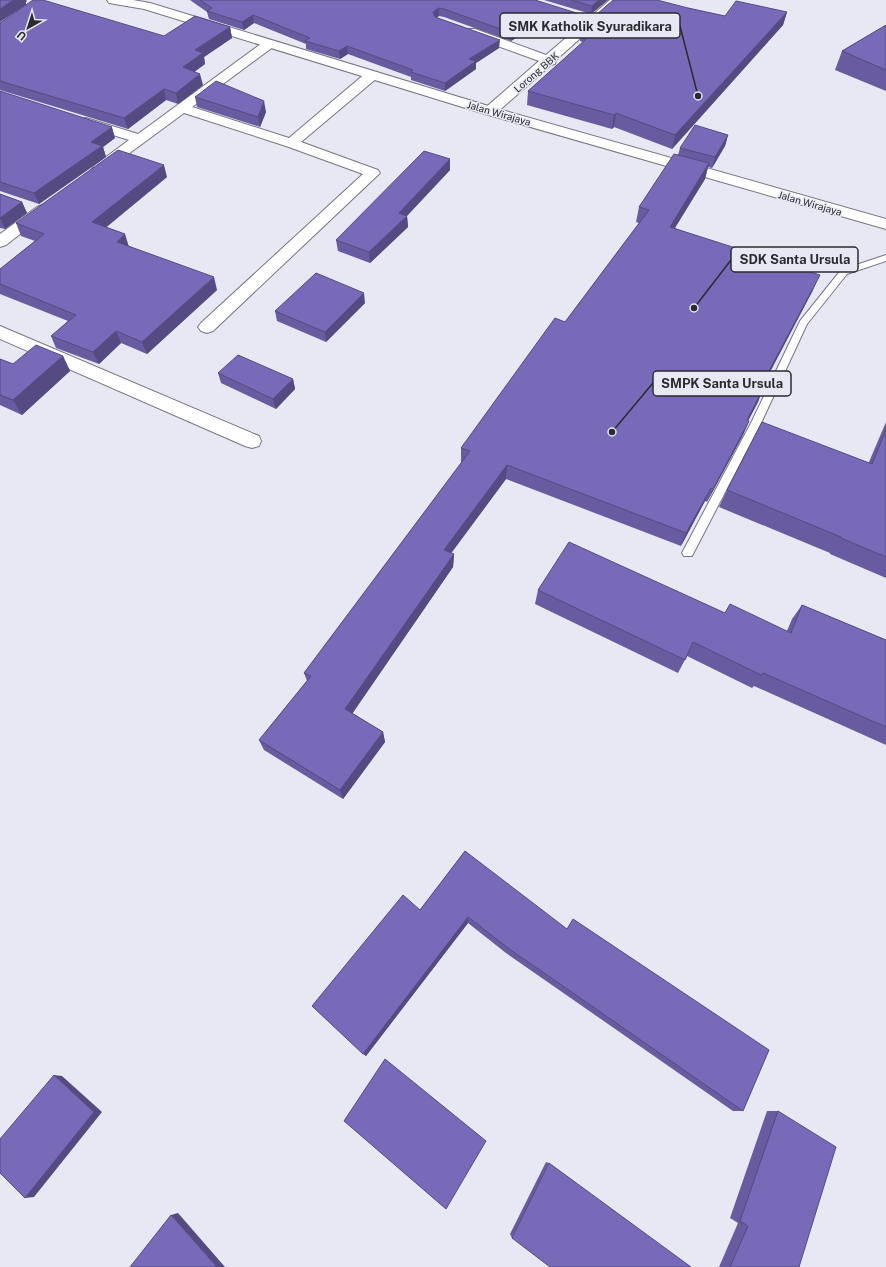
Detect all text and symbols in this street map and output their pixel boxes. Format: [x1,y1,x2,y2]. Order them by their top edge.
north arrow [8,8,48,48]
callout: SMK Katholik Syuradikara [500,13,680,38]
text: SMK Katholik Syuradikara [508,19,672,34]
text: U [15,29,29,43]
street label: Lorong BBK [511,49,561,95]
street label: Jalan Wirajaya [466,98,532,128]
street label: Jalan Wirajaya [777,188,843,218]
callout: SDK Santa Ursula [731,247,858,272]
text: SDK Santa Ursula [740,252,850,267]
callout: SMPK Santa Ursula [653,371,791,396]
text: SMPK Santa Ursula [661,376,783,391]

